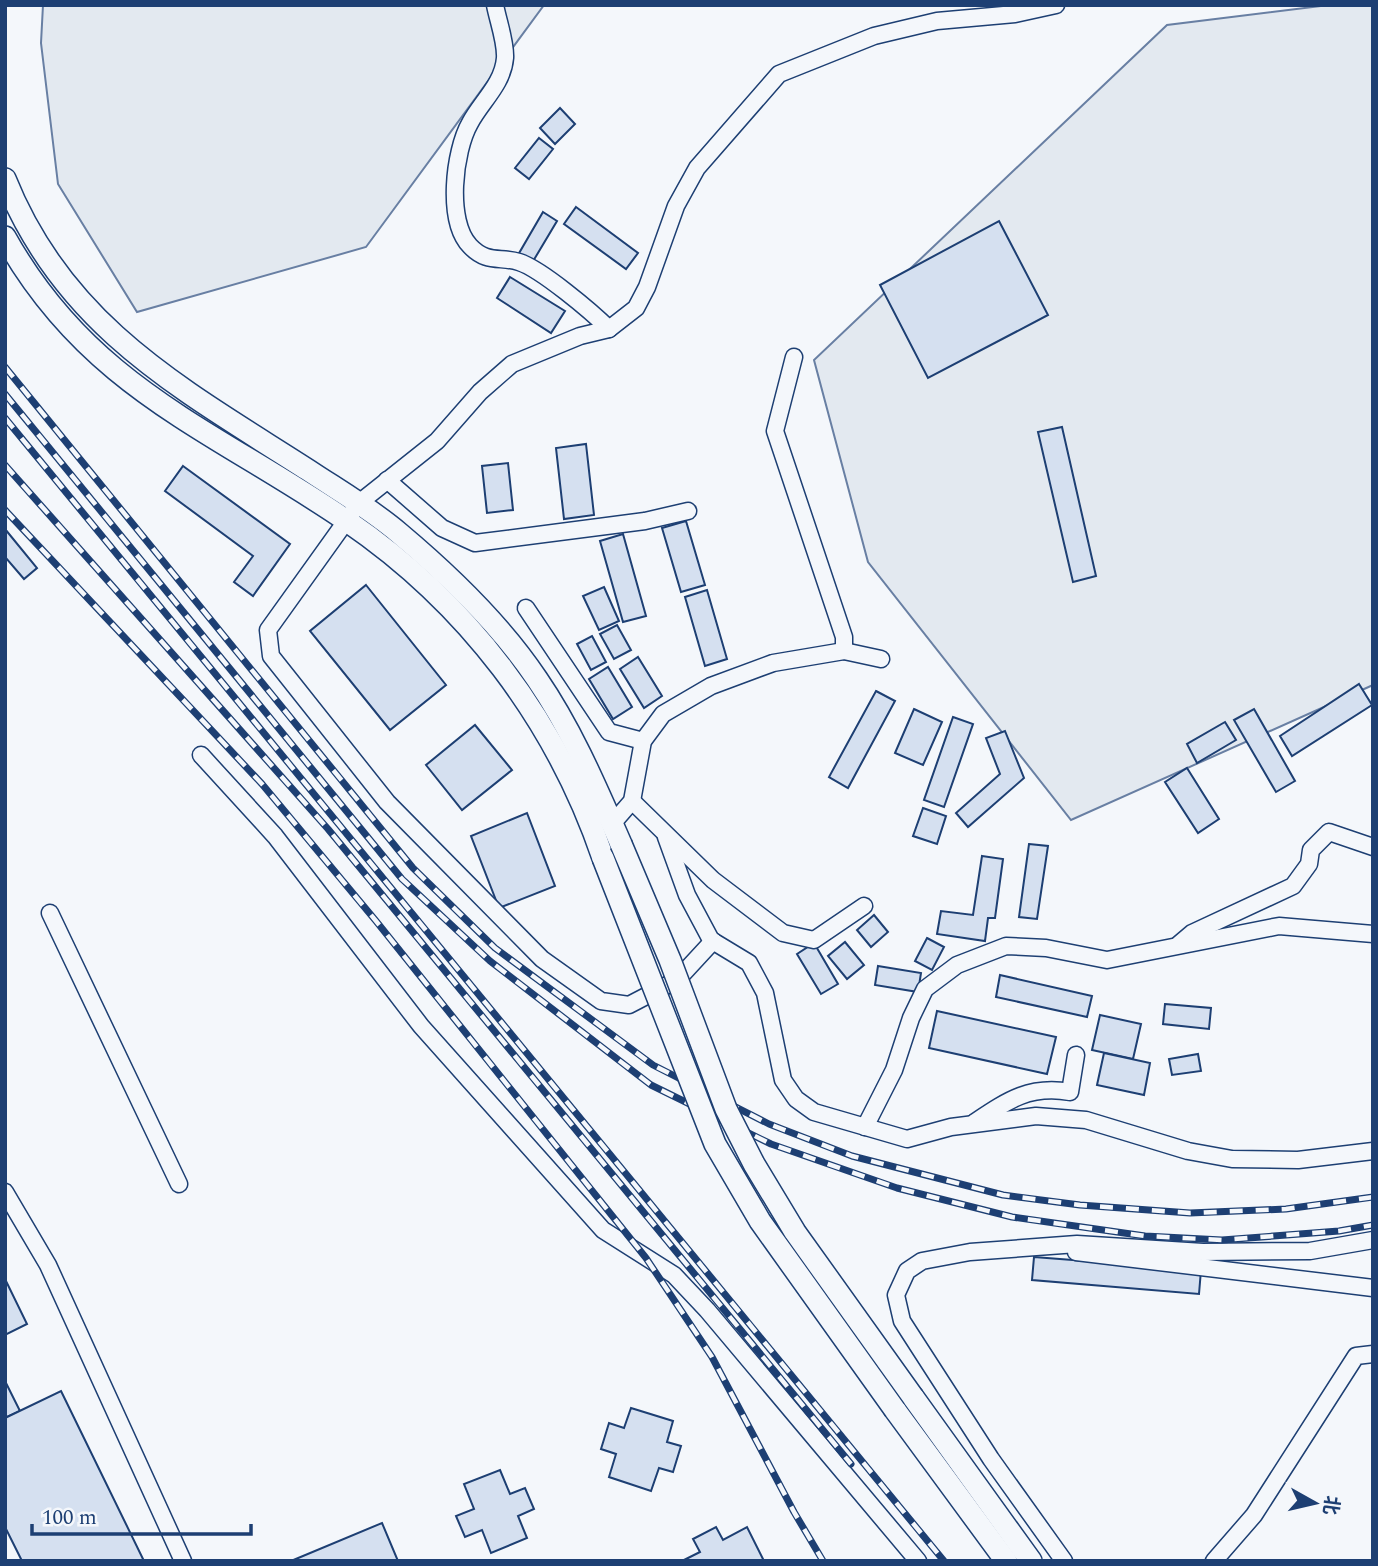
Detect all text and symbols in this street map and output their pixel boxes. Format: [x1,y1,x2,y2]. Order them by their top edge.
north arrow [1280,1468,1350,1538]
scale bar [32,1492,250,1536]
text: 北 [1315,1494,1346,1517]
text: 100 m [42,1502,97,1534]

